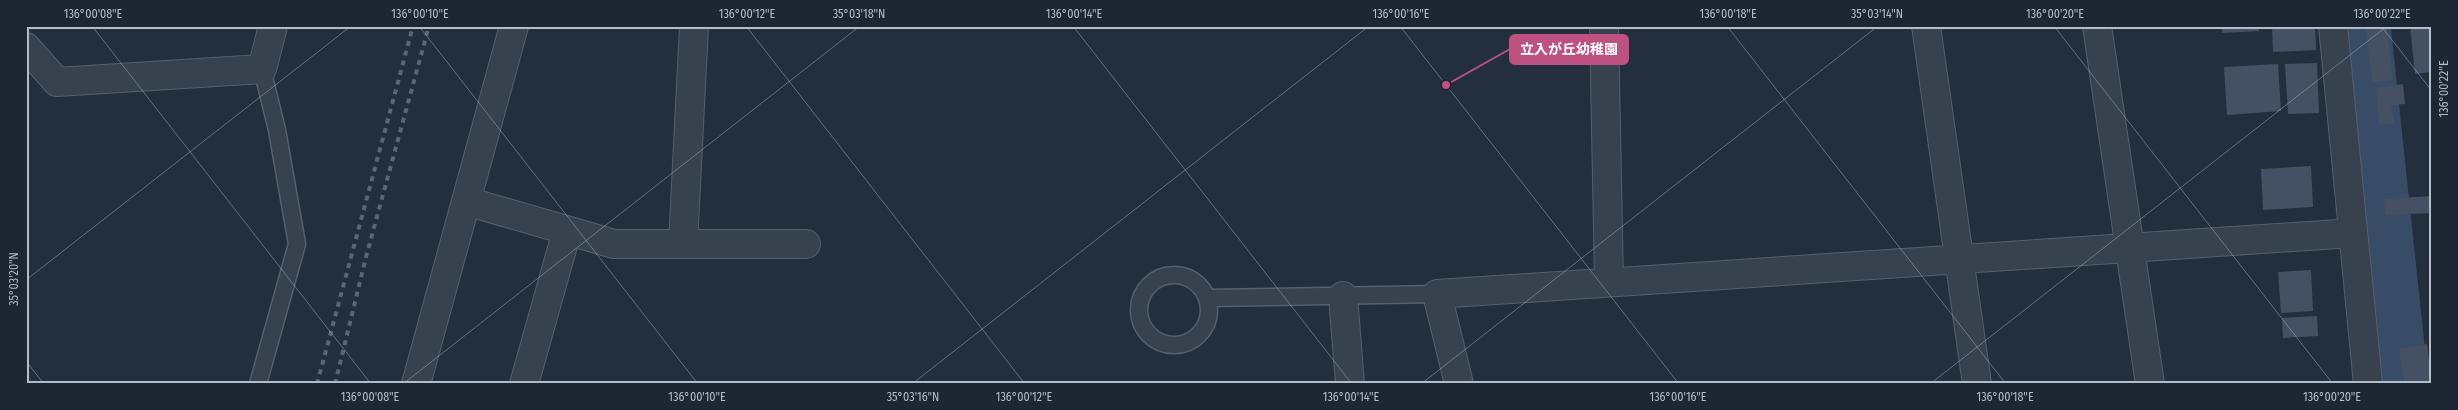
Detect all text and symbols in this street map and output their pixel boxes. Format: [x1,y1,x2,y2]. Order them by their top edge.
text: 136°00'08"E [64,7,123,21]
text: 136°00'10"E [391,7,449,21]
text: 136°00'12"E [719,7,776,21]
text: 35°03'18"N [833,7,885,21]
text: 136°00'14"E [1046,7,1103,21]
text: 136°00'16"E [1373,7,1430,21]
text: 136°00'18"E [1699,7,1757,21]
text: 35°03'14"N [1851,7,1903,21]
text: 136°00'20"E [2026,7,2084,21]
text: 136°00'22"E [2353,7,2411,21]
callout: 立入が丘幼稚園 [1510,35,1628,64]
text: 立入が丘幼稚園 [1520,41,1618,58]
text: 136°00'22"E [2437,60,2451,118]
text: 35°03'20"N [7,252,21,306]
text: 136°00'08"E [341,390,400,404]
text: 136°00'10"E [668,390,726,404]
text: 35°03'16"N [887,390,939,404]
text: 136°00'12"E [996,390,1053,404]
text: 136°00'14"E [1323,390,1380,404]
text: 136°00'16"E [1650,390,1707,404]
text: 136°00'18"E [1976,390,2034,404]
text: 136°00'20"E [2303,390,2361,404]

